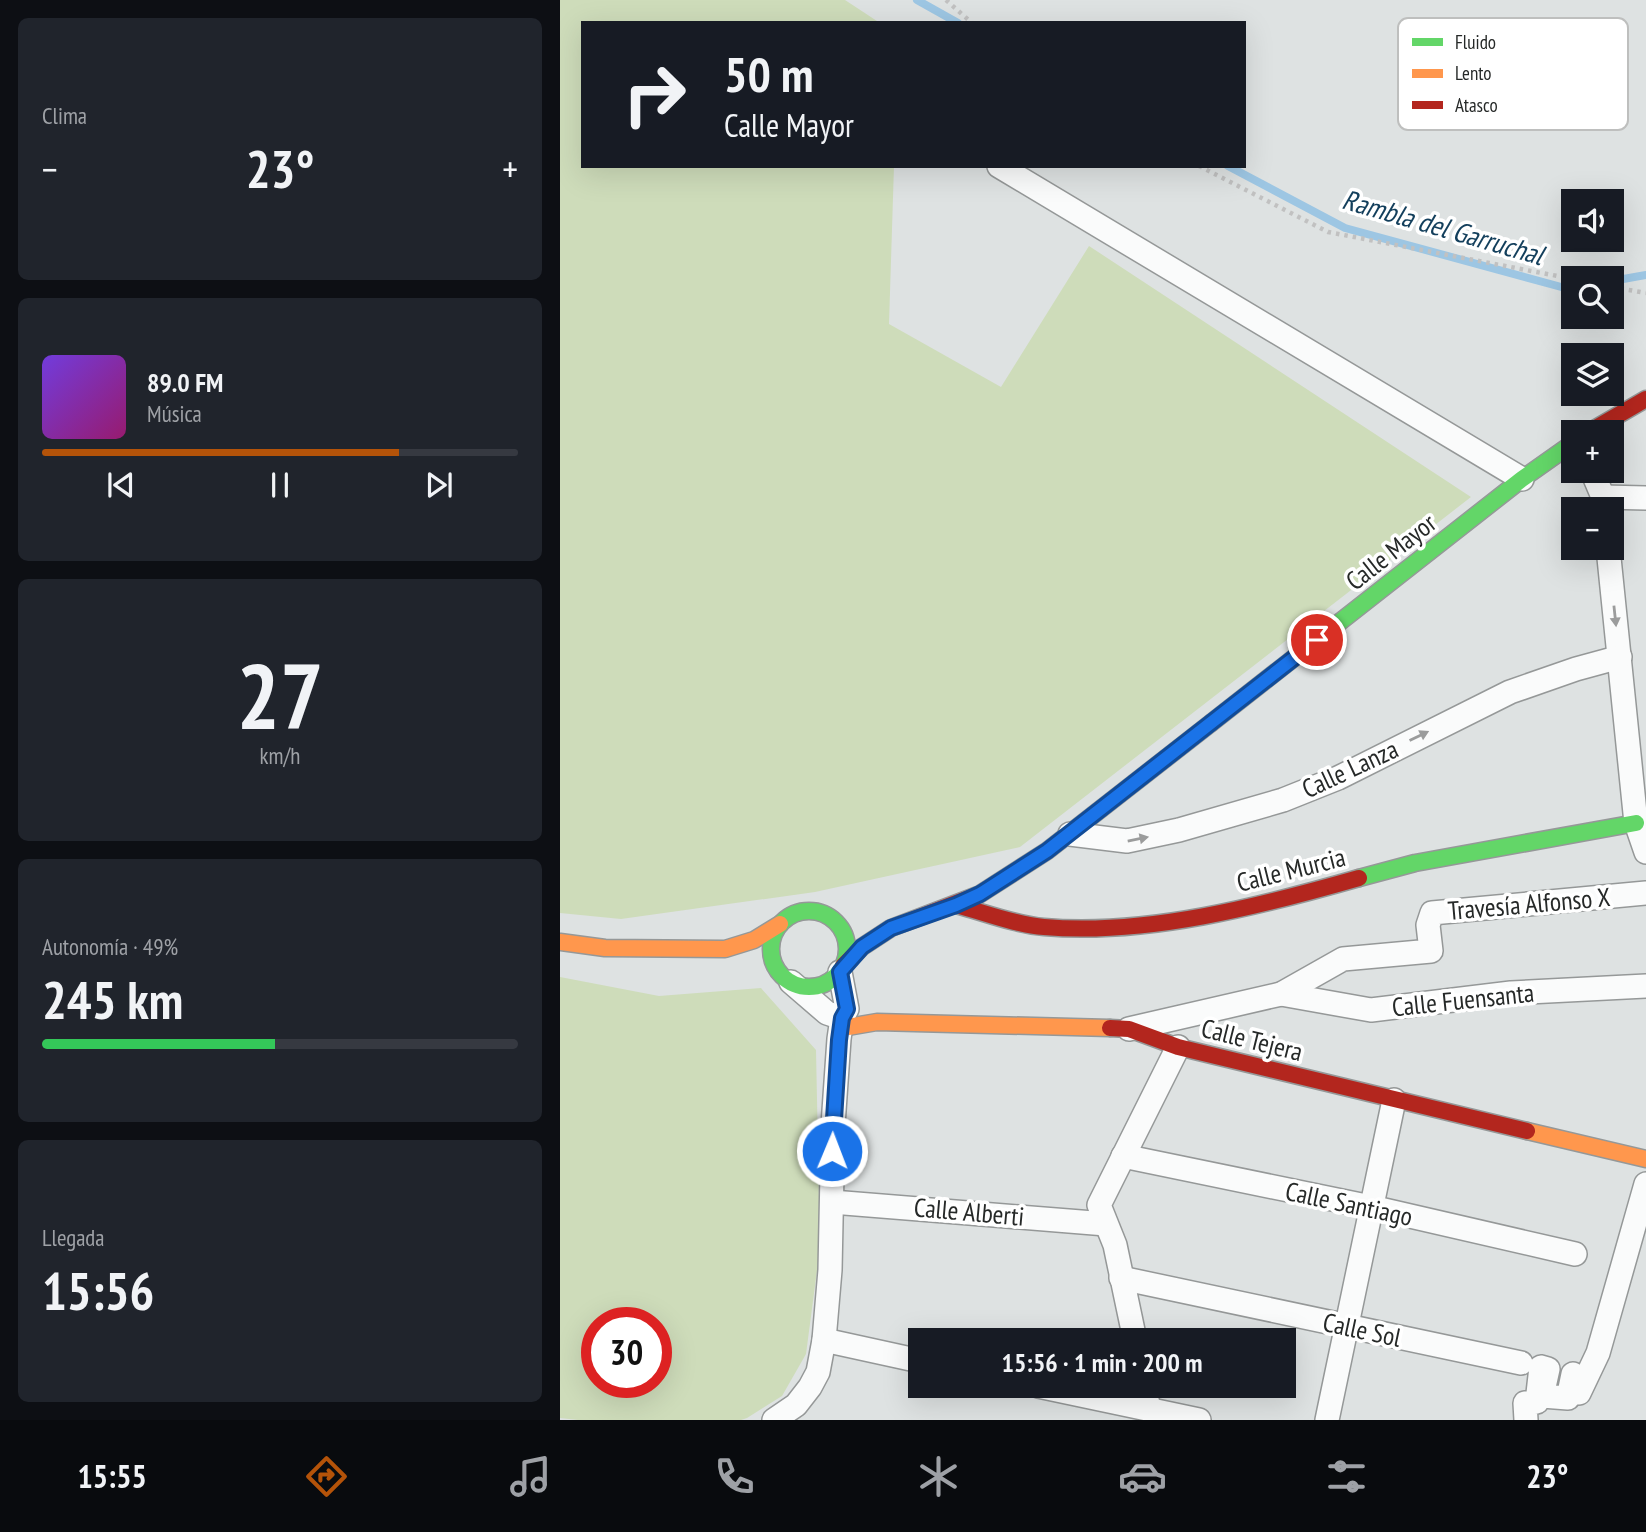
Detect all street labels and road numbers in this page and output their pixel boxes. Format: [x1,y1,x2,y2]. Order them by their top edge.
street label: Calle Mayor [1339,506,1442,597]
street label: Calle Lanza [1296,732,1403,805]
street label: Calle Murcia [1233,840,1349,899]
street label: Travesía Alfonso X [1446,880,1611,927]
street label: Calle Fuensanta [1390,976,1536,1023]
street label: Calle Tejera [1198,1011,1306,1068]
street label: Calle Santiago [1283,1174,1416,1233]
street label: Calle Alberti [913,1190,1026,1233]
street label: Calle Sol [1320,1305,1404,1354]

